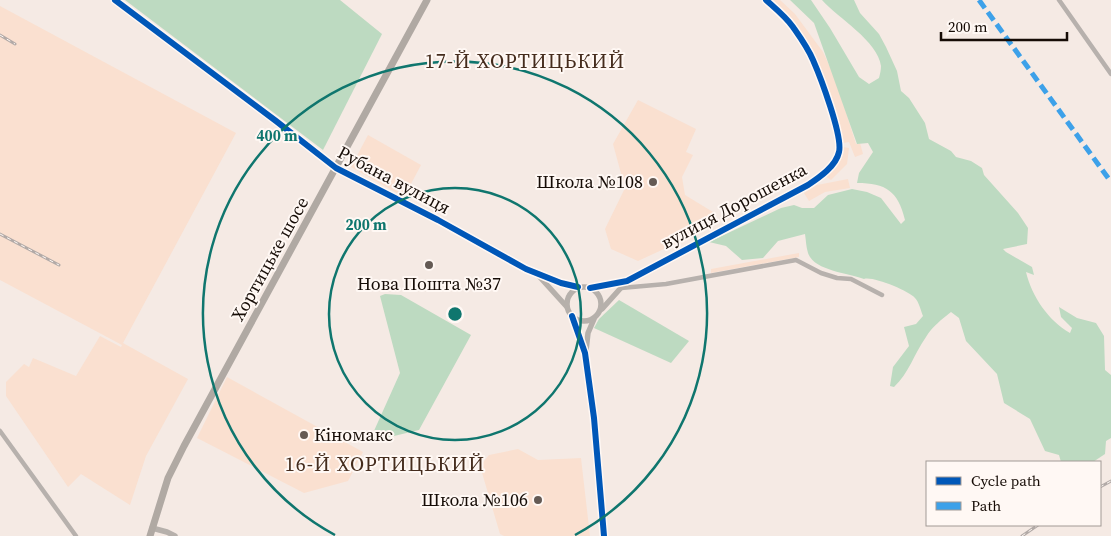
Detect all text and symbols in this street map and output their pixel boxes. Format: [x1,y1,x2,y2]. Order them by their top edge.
scale bar [941,10,1067,42]
text: 200 m [948,16,988,37]
district label: 17-Й ХОРТИЦЬКИЙ [425,47,625,75]
text: 400 m [256,125,298,146]
street label: Рубана вулиця [334,139,455,220]
street label: вулиця Дорошенка [657,156,812,255]
place label: Школа №108 [536,169,643,194]
marker: Школа №108 [647,176,659,188]
street label: Хортицьке шосе [225,192,314,326]
text: 200 m [345,214,387,235]
marker: Нова Пошта №37 [423,259,435,271]
place label: Нова Пошта №37 [357,271,501,296]
centre of rings [446,305,464,323]
place label: Кіномакс [314,422,393,447]
marker: Кіномакс [298,429,310,441]
district label: 16-Й ХОРТИЦЬКИЙ [285,450,485,478]
legend [926,461,1101,526]
text: Cycle path [971,470,1041,491]
place label: Школа №106 [421,487,528,512]
marker: Школа №106 [532,494,544,506]
text: Path [971,495,1001,516]

